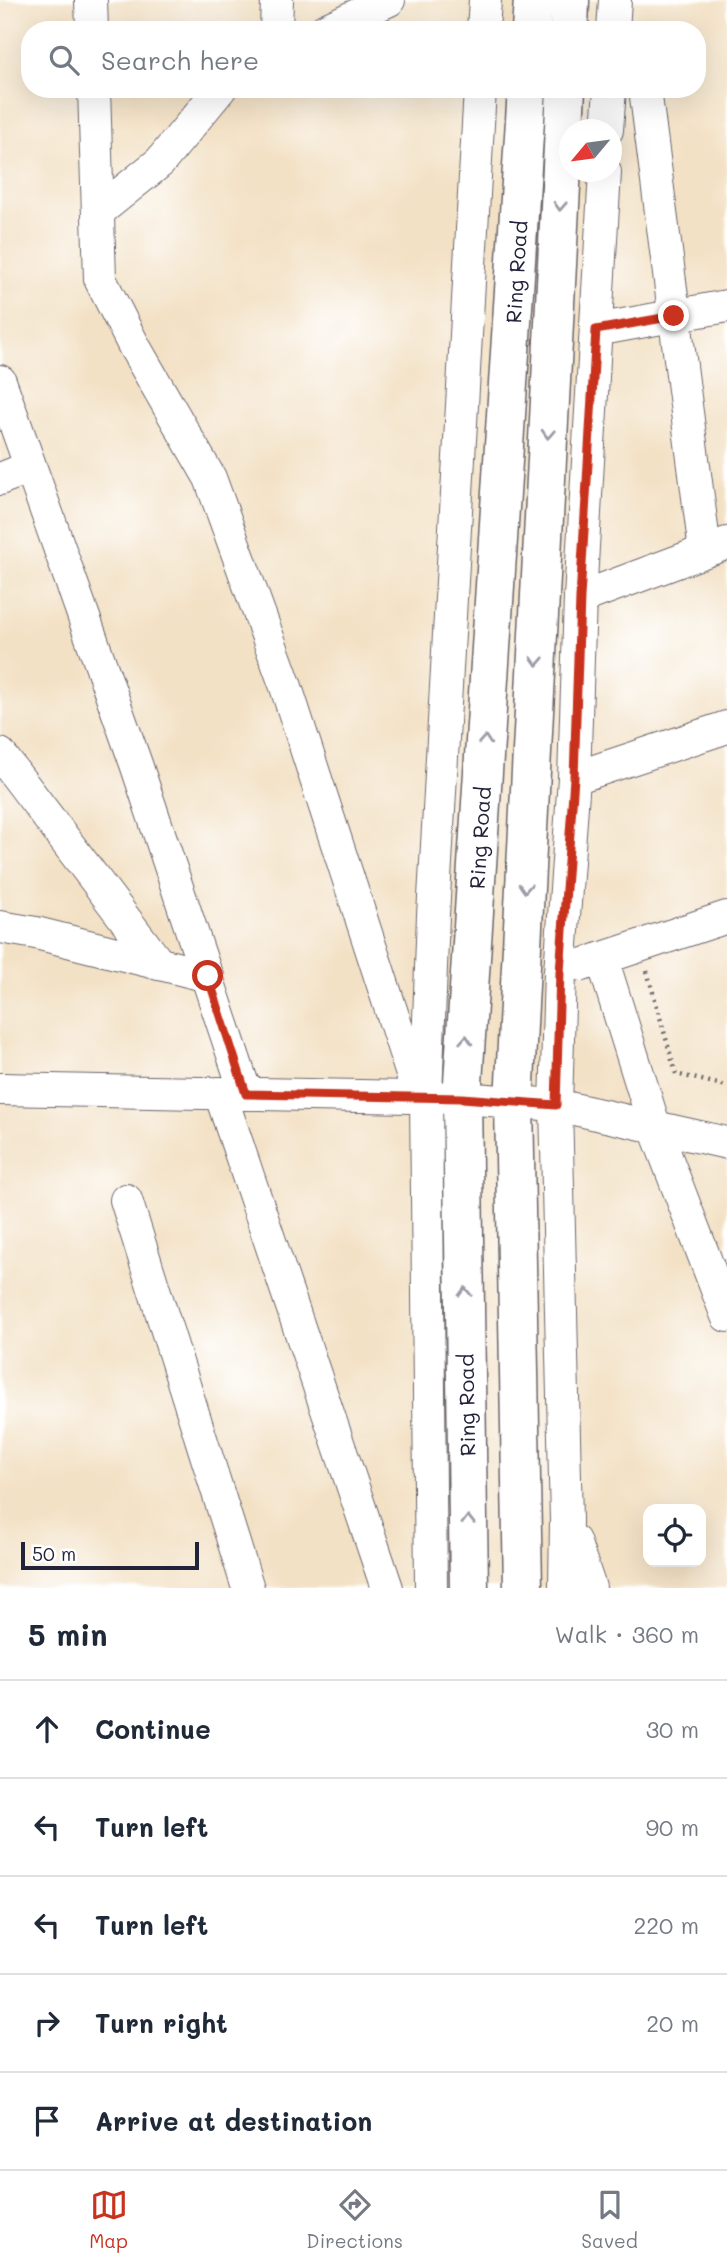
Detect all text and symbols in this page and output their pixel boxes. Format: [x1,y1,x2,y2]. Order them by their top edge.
search box [21,21,706,98]
icon: search [45,41,83,79]
text: Search here [101,43,259,77]
north arrow [559,119,622,182]
one-way arrow [553,201,568,212]
street label: Ring Road [498,220,532,324]
route end [658,300,689,331]
one-way arrow [541,428,556,439]
one-way arrow [529,656,544,667]
one-way arrow [477,734,492,745]
street label: Ring Road [462,785,496,890]
one-way arrow [518,883,533,894]
route start [192,960,223,991]
one-way arrow [458,1035,473,1046]
one-way arrow [457,1287,473,1297]
street label: Ring Road [452,1353,480,1457]
map controls [643,1504,706,1567]
button: locate [643,1504,706,1567]
one-way arrow [460,1514,476,1525]
scale bar [21,1539,200,1571]
text: 50 m [32,1541,76,1566]
text: 5 min [28,1614,108,1654]
text: Walk · 360 m [554,1619,699,1649]
icon: ahead [28,1710,66,1748]
text: Continue [95,1712,211,1746]
text: 30 m [646,1714,699,1744]
icon: left [28,1808,66,1846]
text: Turn left [95,1810,208,1844]
text: 90 m [646,1812,699,1842]
icon: left [28,1906,66,1944]
text: Turn left [95,1908,208,1942]
text: 220 m [633,1910,699,1940]
icon: right [28,2004,66,2042]
text: Turn right [95,2006,228,2040]
text: 20 m [646,2008,699,2038]
icon: arrive [28,2102,66,2140]
text: Arrive at destination [95,2104,372,2138]
tab: Map [89,2186,128,2253]
tab: Directions [306,2186,403,2253]
tab: Saved [581,2186,638,2253]

